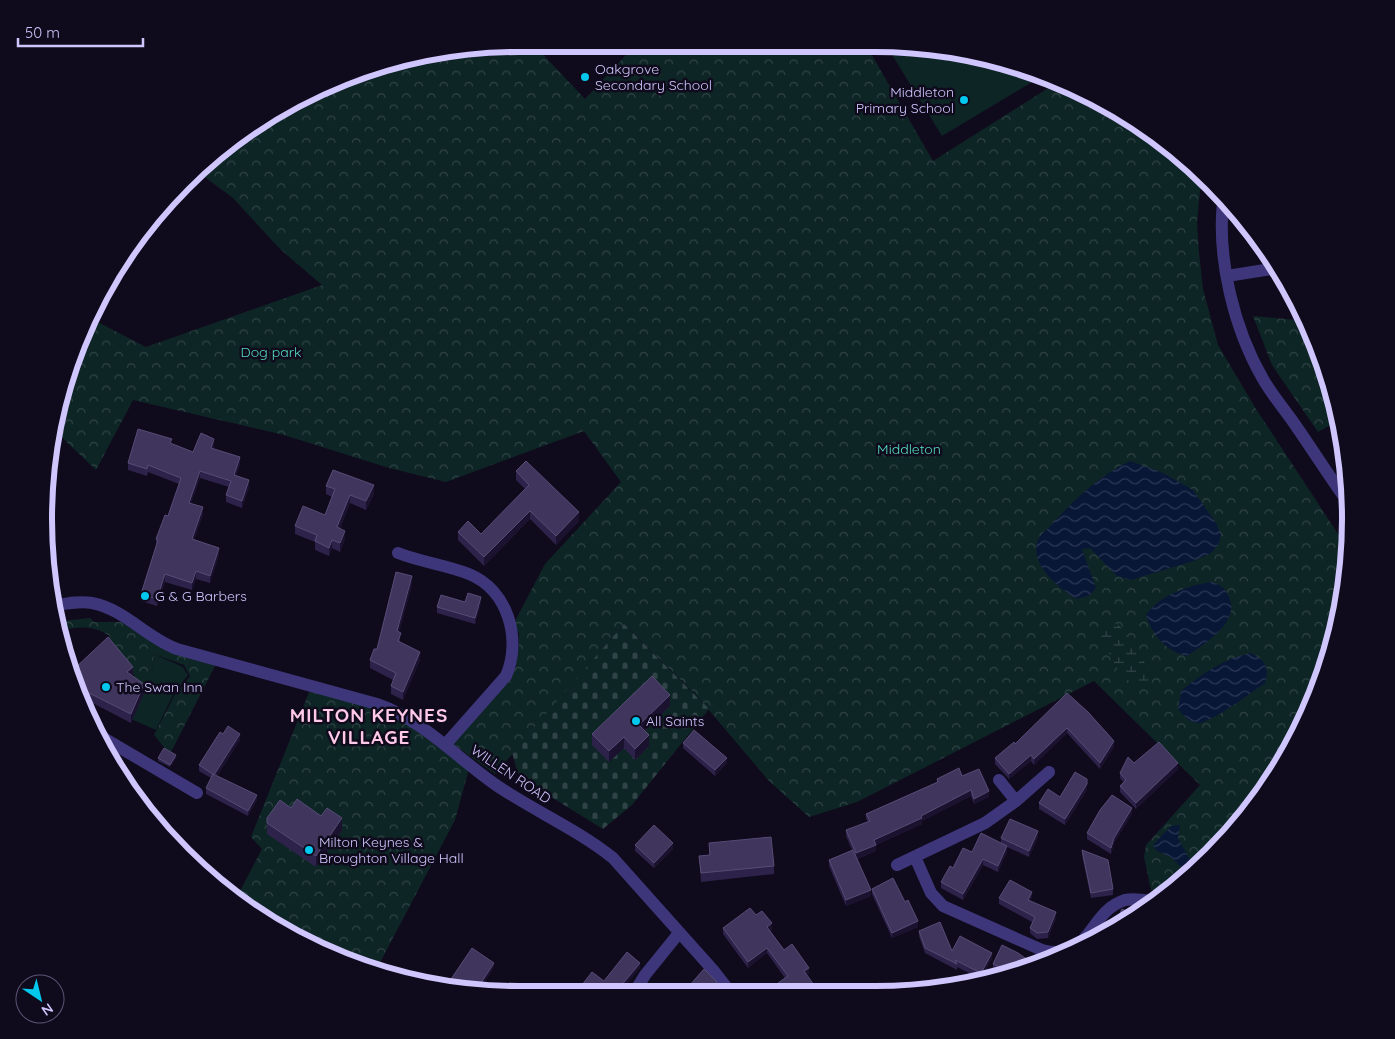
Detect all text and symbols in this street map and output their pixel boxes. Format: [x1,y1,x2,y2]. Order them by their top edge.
scale bar [18,15,142,47]
text: 50 m [25,23,60,42]
place label: Oakgrove Secondary School [595,60,712,94]
marker: Oakgrove Secondary School [579,71,591,83]
place label: Middleton Primary School [856,83,954,117]
marker: Middleton Primary School [958,94,970,106]
park label: Dog park [240,343,302,361]
park label: Middleton [877,440,941,458]
place label: G & G Barbers [155,587,247,605]
marker: G & G Barbers [139,590,151,602]
place label: The Swan Inn [116,678,203,696]
marker: The Swan Inn [100,681,112,693]
district label: MILTON KEYNES VILLAGE [290,703,448,749]
place label: All Saints [646,712,704,730]
marker: All Saints [630,715,642,727]
street label: WILLEN ROAD [467,741,555,807]
place label: Milton Keynes & Broughton Village Hall [319,833,464,867]
marker: Milton Keynes & Broughton Village Hall [303,844,315,856]
north arrow [15,974,65,1024]
text: N [38,999,57,1020]

